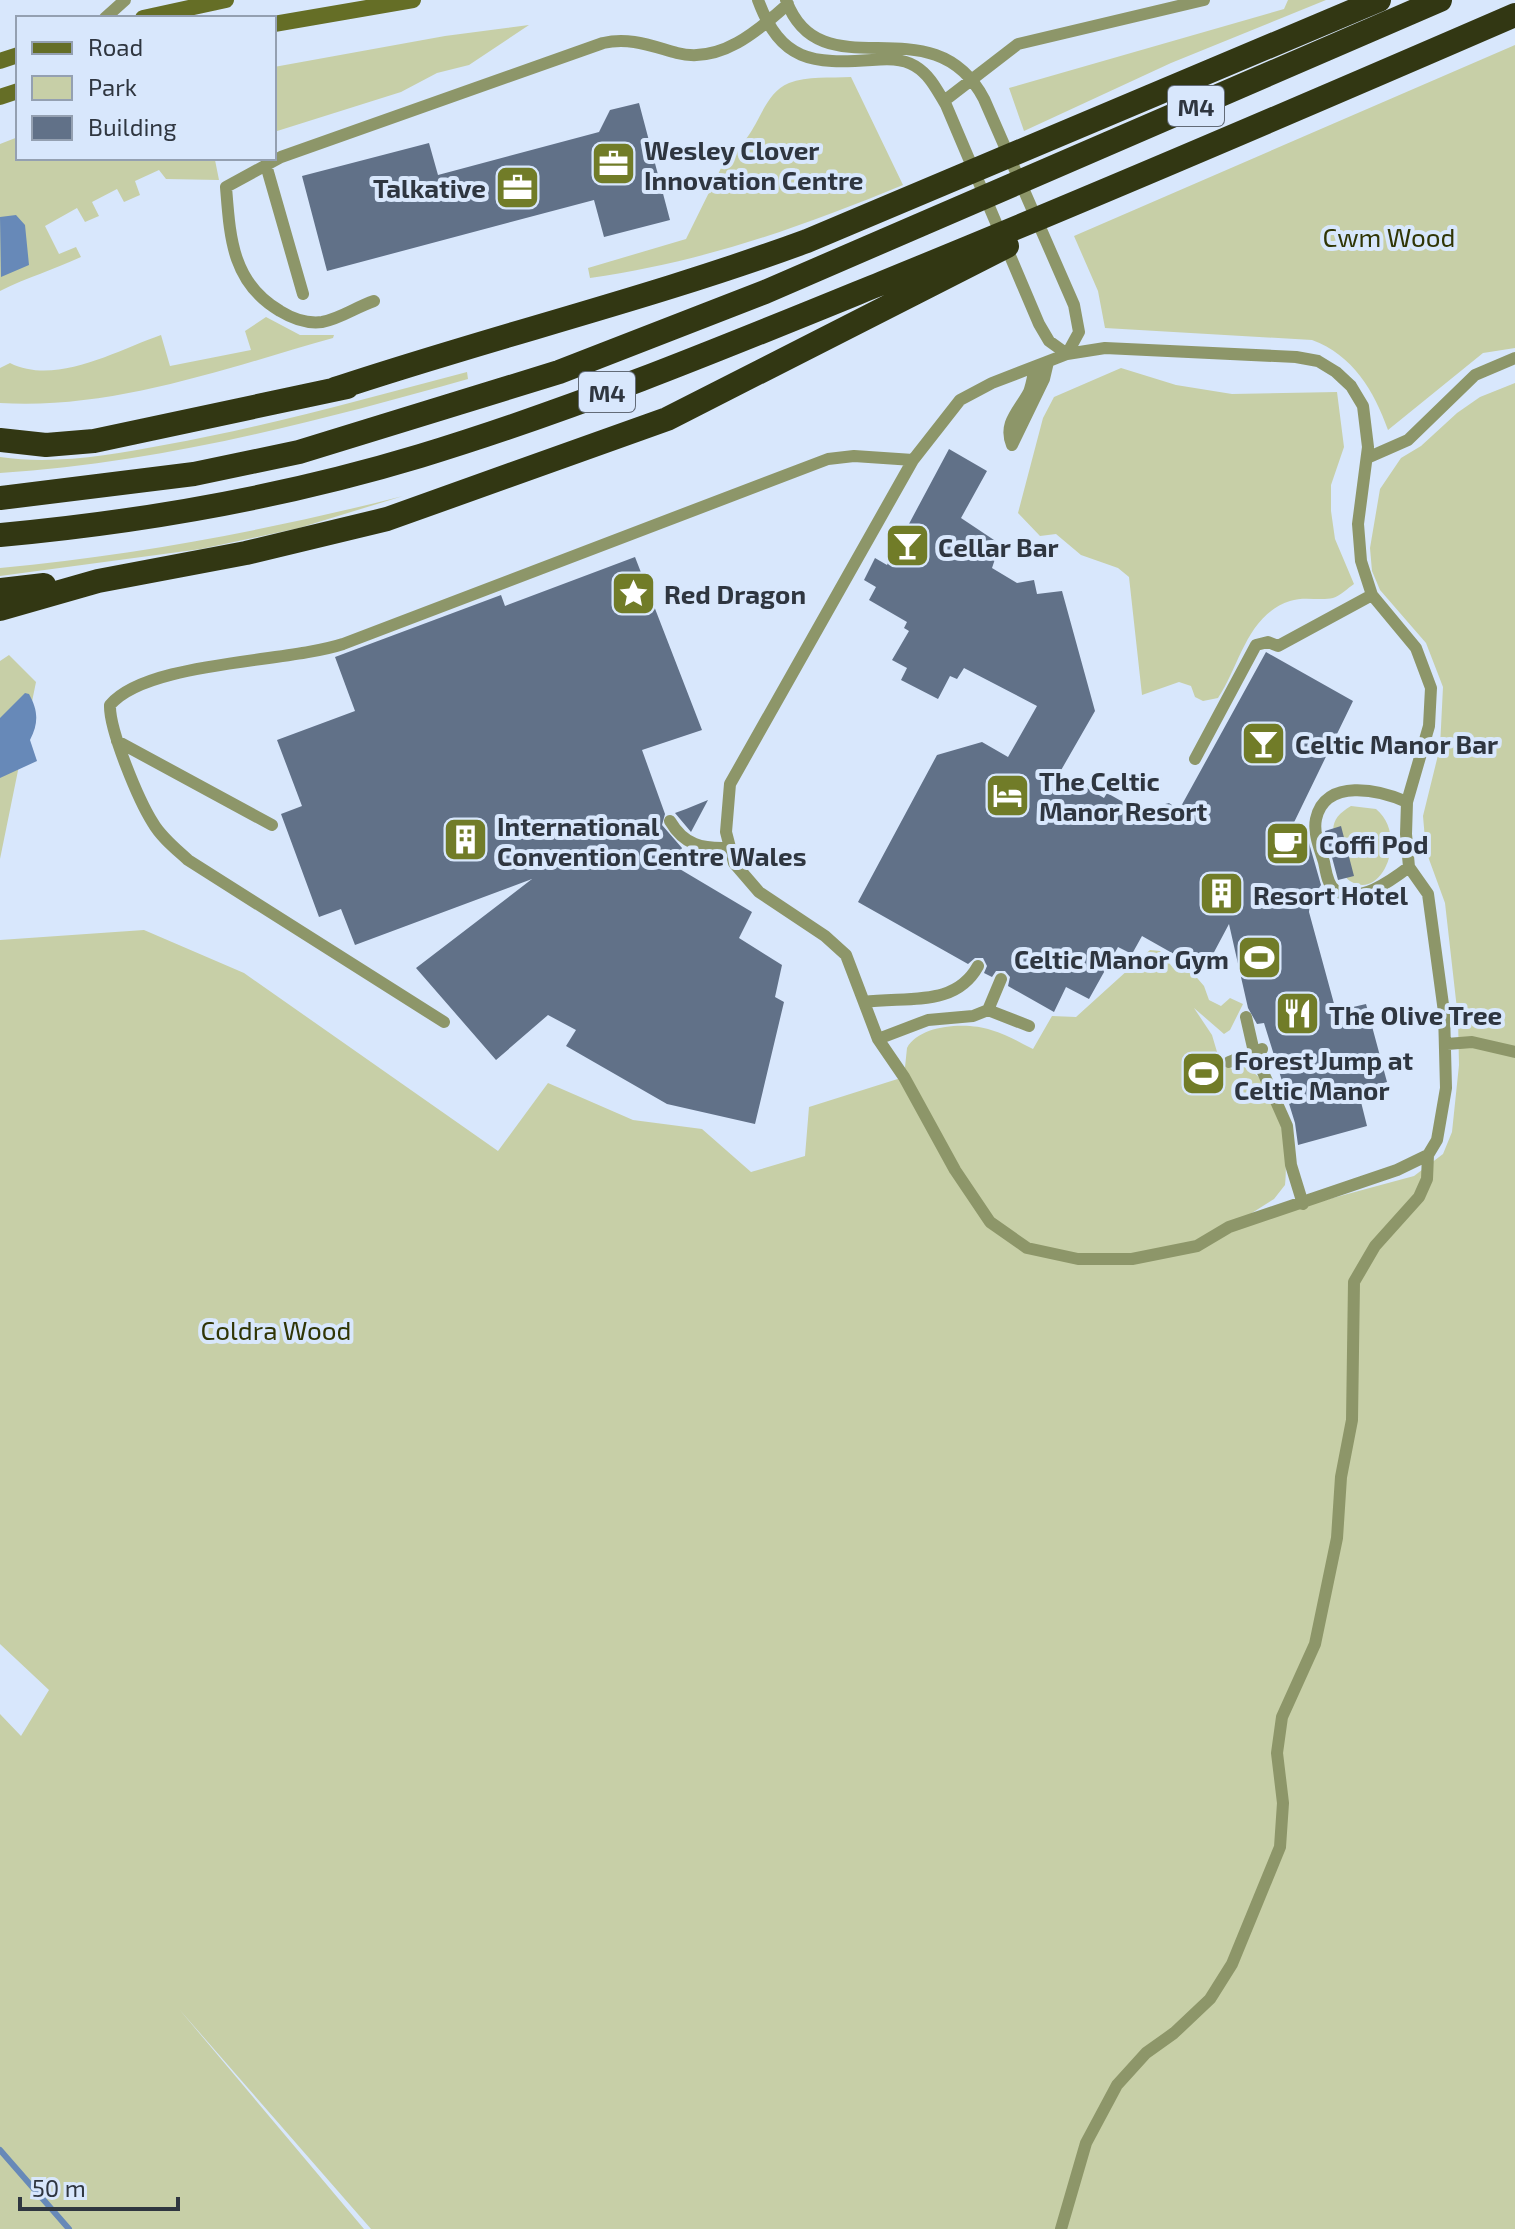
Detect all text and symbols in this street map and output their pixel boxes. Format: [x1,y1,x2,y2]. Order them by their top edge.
legend [16,16,276,160]
text: Road [88,32,143,61]
text: Park [88,72,137,101]
road number: M4 [1168,86,1224,126]
text: Building [88,112,177,141]
place label: Wesley Clover Innovation Centre [644,134,864,195]
office icon: Wesley Clover Innovation Centre [589,140,637,188]
office icon: Talkative [493,163,541,211]
place label: Talkative [373,172,486,203]
park label: Cwm Wood [1323,221,1455,252]
road number: M4 [579,372,635,412]
bar icon: Cellar Bar [883,522,931,570]
place label: Cellar Bar [938,531,1059,562]
place icon: Red Dragon [609,569,657,617]
place label: Red Dragon [664,578,806,609]
bar icon: Celtic Manor Bar [1240,719,1288,767]
place label: Celtic Manor Bar [1295,728,1498,759]
place label: The Celtic Manor Resort [1039,765,1207,826]
hotel icon: The Celtic Manor Resort [984,771,1032,819]
place label: International Convention Centre Wales [497,810,807,871]
building icon: International Convention Centre Wales [442,816,490,864]
cafe icon: Coffi Pod [1264,819,1312,867]
place label: Coffi Pod [1319,828,1428,859]
building icon: Resort Hotel [1198,870,1246,918]
place label: Resort Hotel [1253,879,1408,910]
sports icon: Celtic Manor Gym [1236,934,1284,982]
place label: Celtic Manor Gym [1014,943,1229,975]
restaurant icon: The Olive Tree [1274,990,1322,1038]
place label: The Olive Tree [1329,999,1502,1030]
place label: Forest Jump at Celtic Manor [1234,1044,1414,1105]
sports icon: Forest Jump at Celtic Manor [1179,1050,1227,1098]
park label: Coldra Wood [201,1314,351,1345]
scale bar [20,2161,178,2211]
text: 50 m [32,2173,86,2202]

